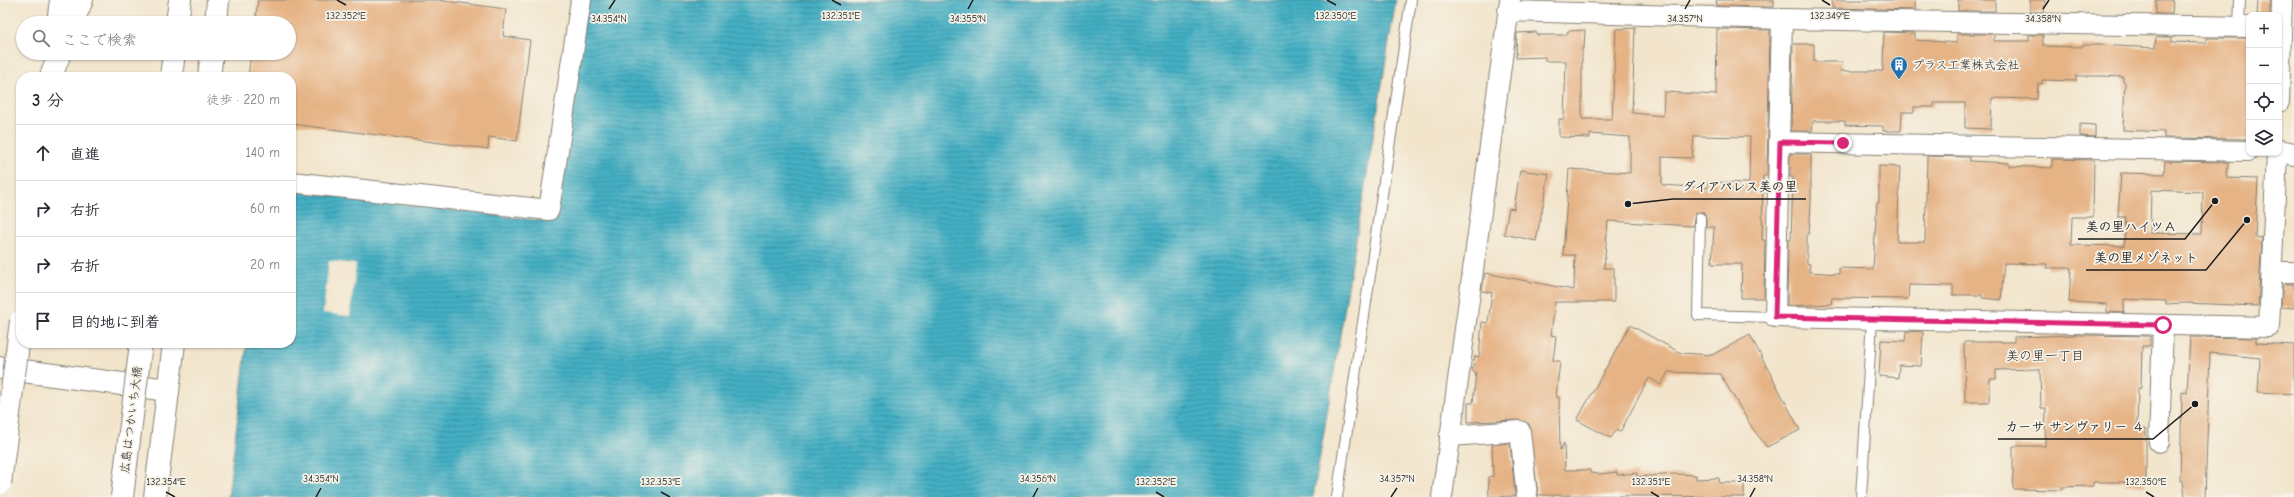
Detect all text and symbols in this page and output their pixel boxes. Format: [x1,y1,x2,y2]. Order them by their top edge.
text: 132.352°E [326,10,366,22]
text: 132.351°E [822,10,860,22]
text: 132.350°E [1316,10,1356,22]
text: 132.349°E [1810,10,1850,22]
map controls [2246,12,2282,156]
button: + [2246,12,2282,48]
text: 34.354°N [591,13,627,25]
text: 34.355°N [950,13,986,25]
text: 34.357°N [1667,13,1703,25]
text: 34.358°N [2025,13,2061,25]
search box [16,16,296,60]
icon: search [30,27,52,49]
text: ここで検索 [62,31,137,49]
button: − [2246,48,2282,84]
building icon: プラス工業株式会社 [1889,55,1909,80]
place label: プラス工業株式会社 [1912,58,2020,72]
button: locate [2246,84,2282,120]
text: 3 分 [32,91,63,110]
text: 徒歩 · 220 m [206,92,280,107]
button: layers [2246,120,2282,156]
route end [1834,134,1852,152]
icon: ahead [32,142,54,164]
text: 直進 [70,145,100,163]
text: 140 m [246,145,280,160]
callout: ダイアパレス美の里 [1673,174,1806,199]
text: ダイアパレス美の里 [1683,179,1797,194]
icon: right [32,198,54,220]
text: 右折 [70,201,100,219]
text: 60 m [250,201,280,216]
callout: 美の里ハイツＡ [2078,214,2185,239]
text: 美の里ハイツＡ [2085,219,2177,234]
callout: 美の里メゾネット [2086,245,2206,270]
text: 美の里メゾネット [2094,250,2198,265]
icon: right [32,254,54,276]
text: 右折 [70,257,100,275]
text: 20 m [250,257,280,272]
icon: arrive [32,310,54,332]
text: 目的地に到着 [70,313,160,331]
route start [2154,316,2172,334]
district label: 美の里一丁目 [2006,348,2084,363]
street label: 広島はつかいち大橋 [117,366,145,474]
callout: カーサ サンヴァリー ４ [1998,414,2153,439]
text: カーサ サンヴァリー ４ [2005,419,2145,434]
text: 34.354°N [303,473,339,485]
text: 34.356°N [1020,473,1056,485]
text: 34.357°N [1379,473,1415,485]
text: 34.358°N [1737,473,1773,485]
text: 132.354°E [146,476,186,488]
text: 132.353°E [641,476,681,488]
text: 132.352°E [1136,476,1176,488]
text: 132.351°E [1632,476,1670,488]
text: 132.350°E [2126,476,2166,488]

